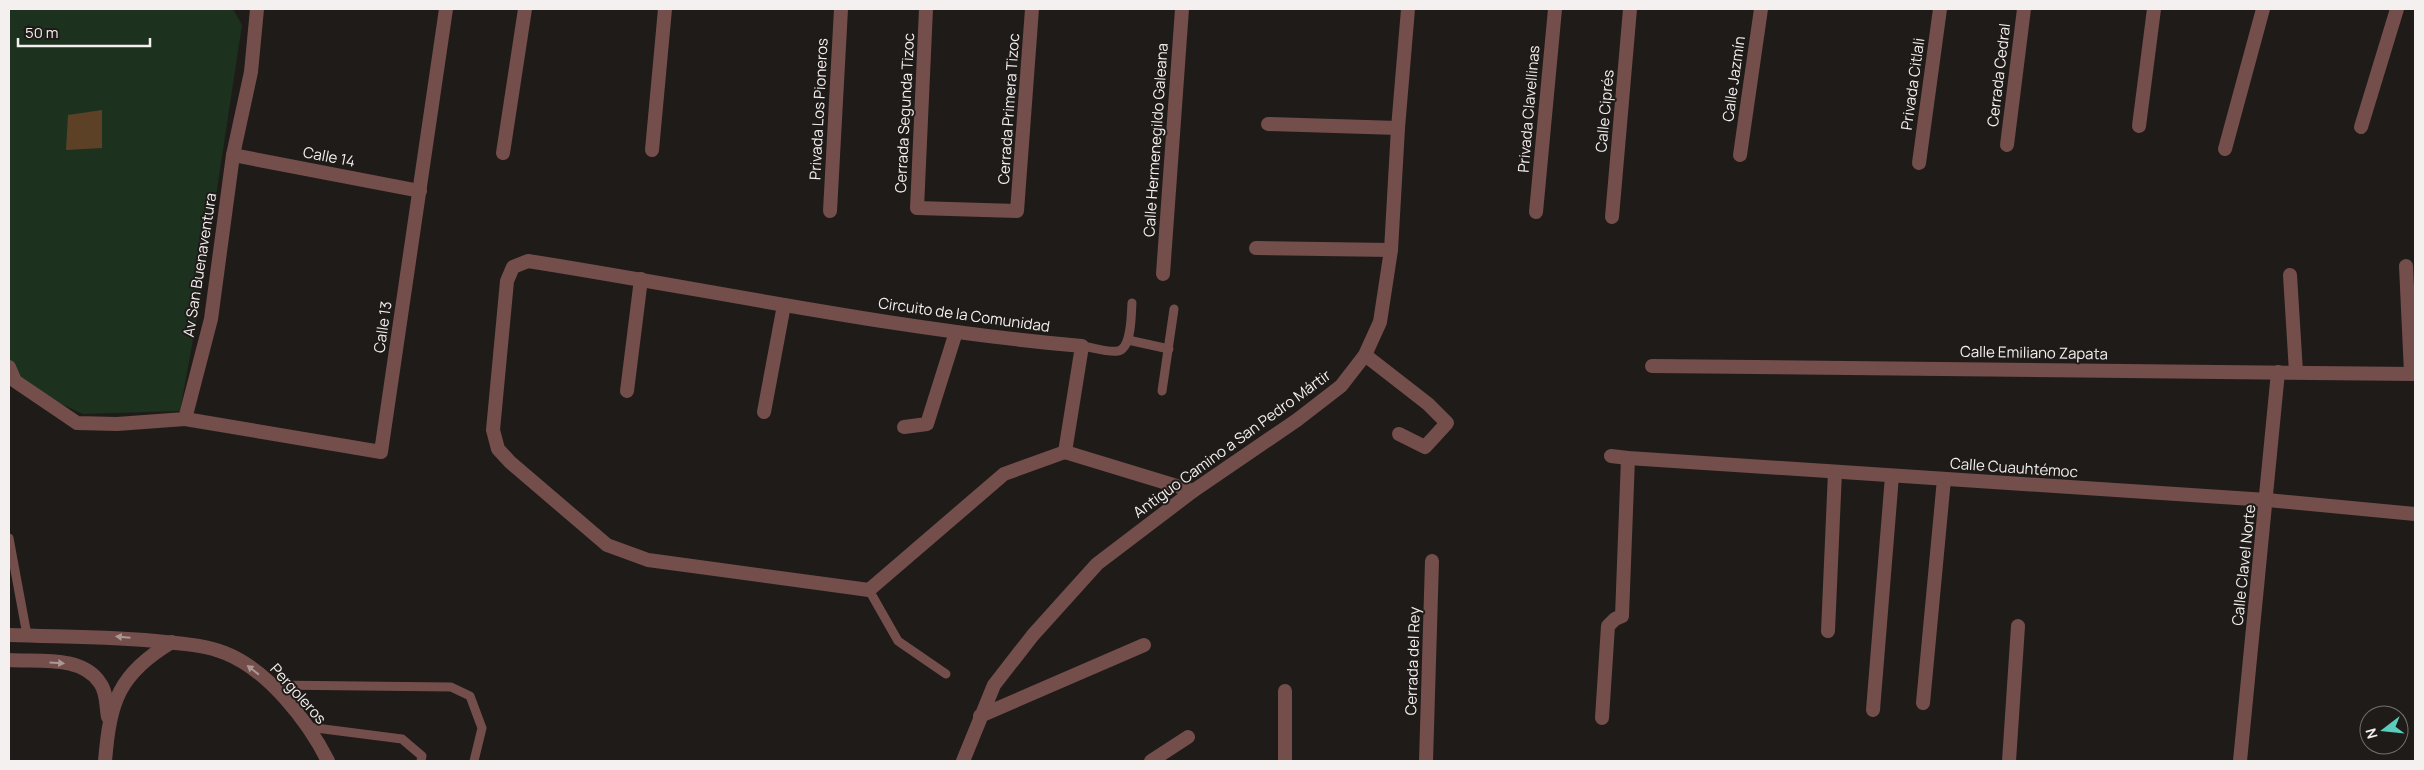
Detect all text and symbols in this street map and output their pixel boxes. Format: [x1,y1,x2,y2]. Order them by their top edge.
scale bar [18,15,150,47]
text: 50 m [25,22,59,43]
street label: Cerrada Cedral [1982,22,2015,128]
street label: Cerrada Segunda Tizoc [890,32,919,194]
street label: Cerrada Primera Tizoc [993,33,1024,185]
street label: Calle Jazmín [1717,35,1750,123]
street label: Privada Los Pioneros [804,37,833,180]
street label: Privada Citlali [1896,37,1929,131]
street label: Calle Hermenegildo Galeana [1138,42,1173,238]
street label: Privada Clavellinas [1512,44,1545,173]
street label: Calle Ciprés [1590,69,1619,153]
street label: Calle 14 [301,141,357,172]
street label: Av San Buenaventura [178,191,221,339]
street label: Circuito de la Comunidad [877,292,1051,337]
street label: Calle 13 [368,300,397,354]
street label: Calle Emiliano Zapata [1960,341,2108,364]
street label: Antiguo Camino a San Pedro Mártir [1129,364,1335,522]
street label: Calle Cuauhtémoc [1949,453,2079,482]
street label: Calle Clavel Norte [2227,503,2260,627]
street label: Cerrada del Rey [1400,606,1425,716]
one-way arrow [115,633,131,641]
one-way arrow [50,659,66,667]
street label: Pergoleros [266,659,331,729]
one-way arrow [247,665,260,676]
north arrow [2359,705,2409,755]
text: N [2361,726,2382,741]

